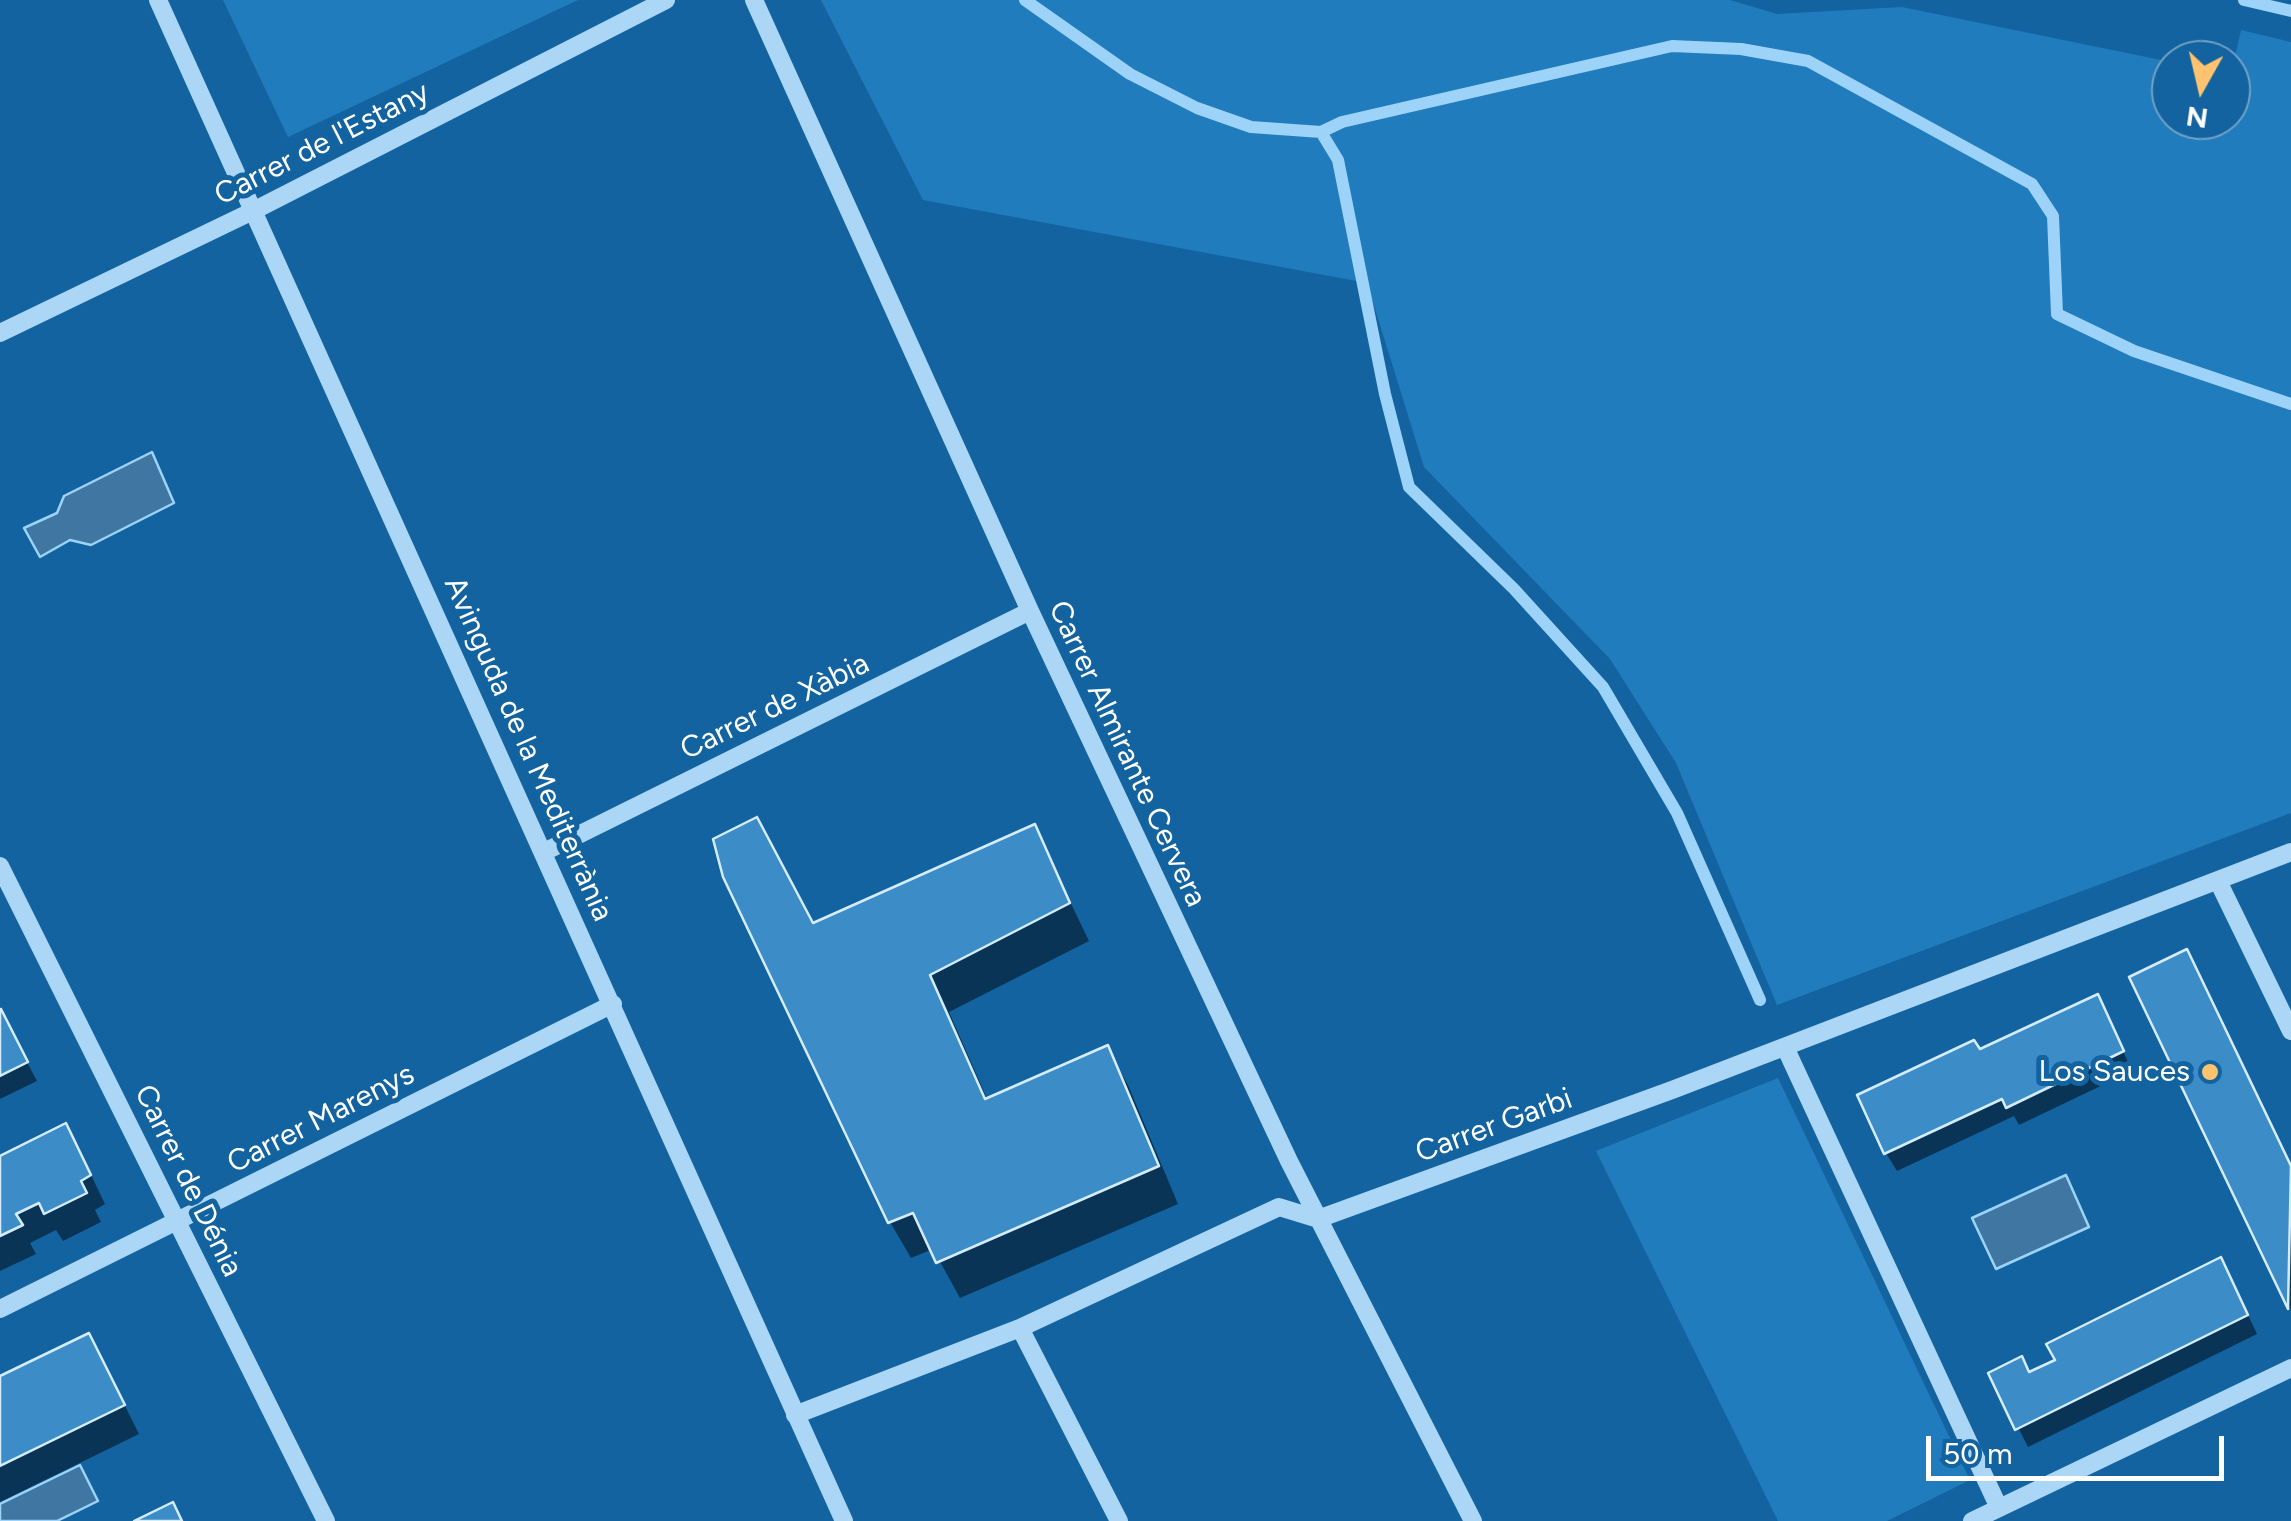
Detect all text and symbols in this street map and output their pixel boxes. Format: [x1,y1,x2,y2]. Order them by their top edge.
north arrow [2151,40,2251,140]
street label: Carrer de l'Estany [209,74,435,214]
text: N [2184,99,2210,136]
street label: Avinguda de la Mediterrània [436,571,620,927]
street label: Carrer Almirante Cervera [1040,595,1214,913]
street label: Carrer de Xàbia [675,646,875,768]
place label: Los Sauces [2039,1054,2190,1090]
street label: Carrer Marenys [222,1057,420,1181]
marker: Los Sauces [2199,1061,2221,1083]
street label: Carrer de Dénia [126,1079,250,1283]
street label: Carrer Garbi [1411,1081,1577,1171]
scale bar [1931,1416,2228,1478]
text: 50 m [1943,1435,2012,1472]

